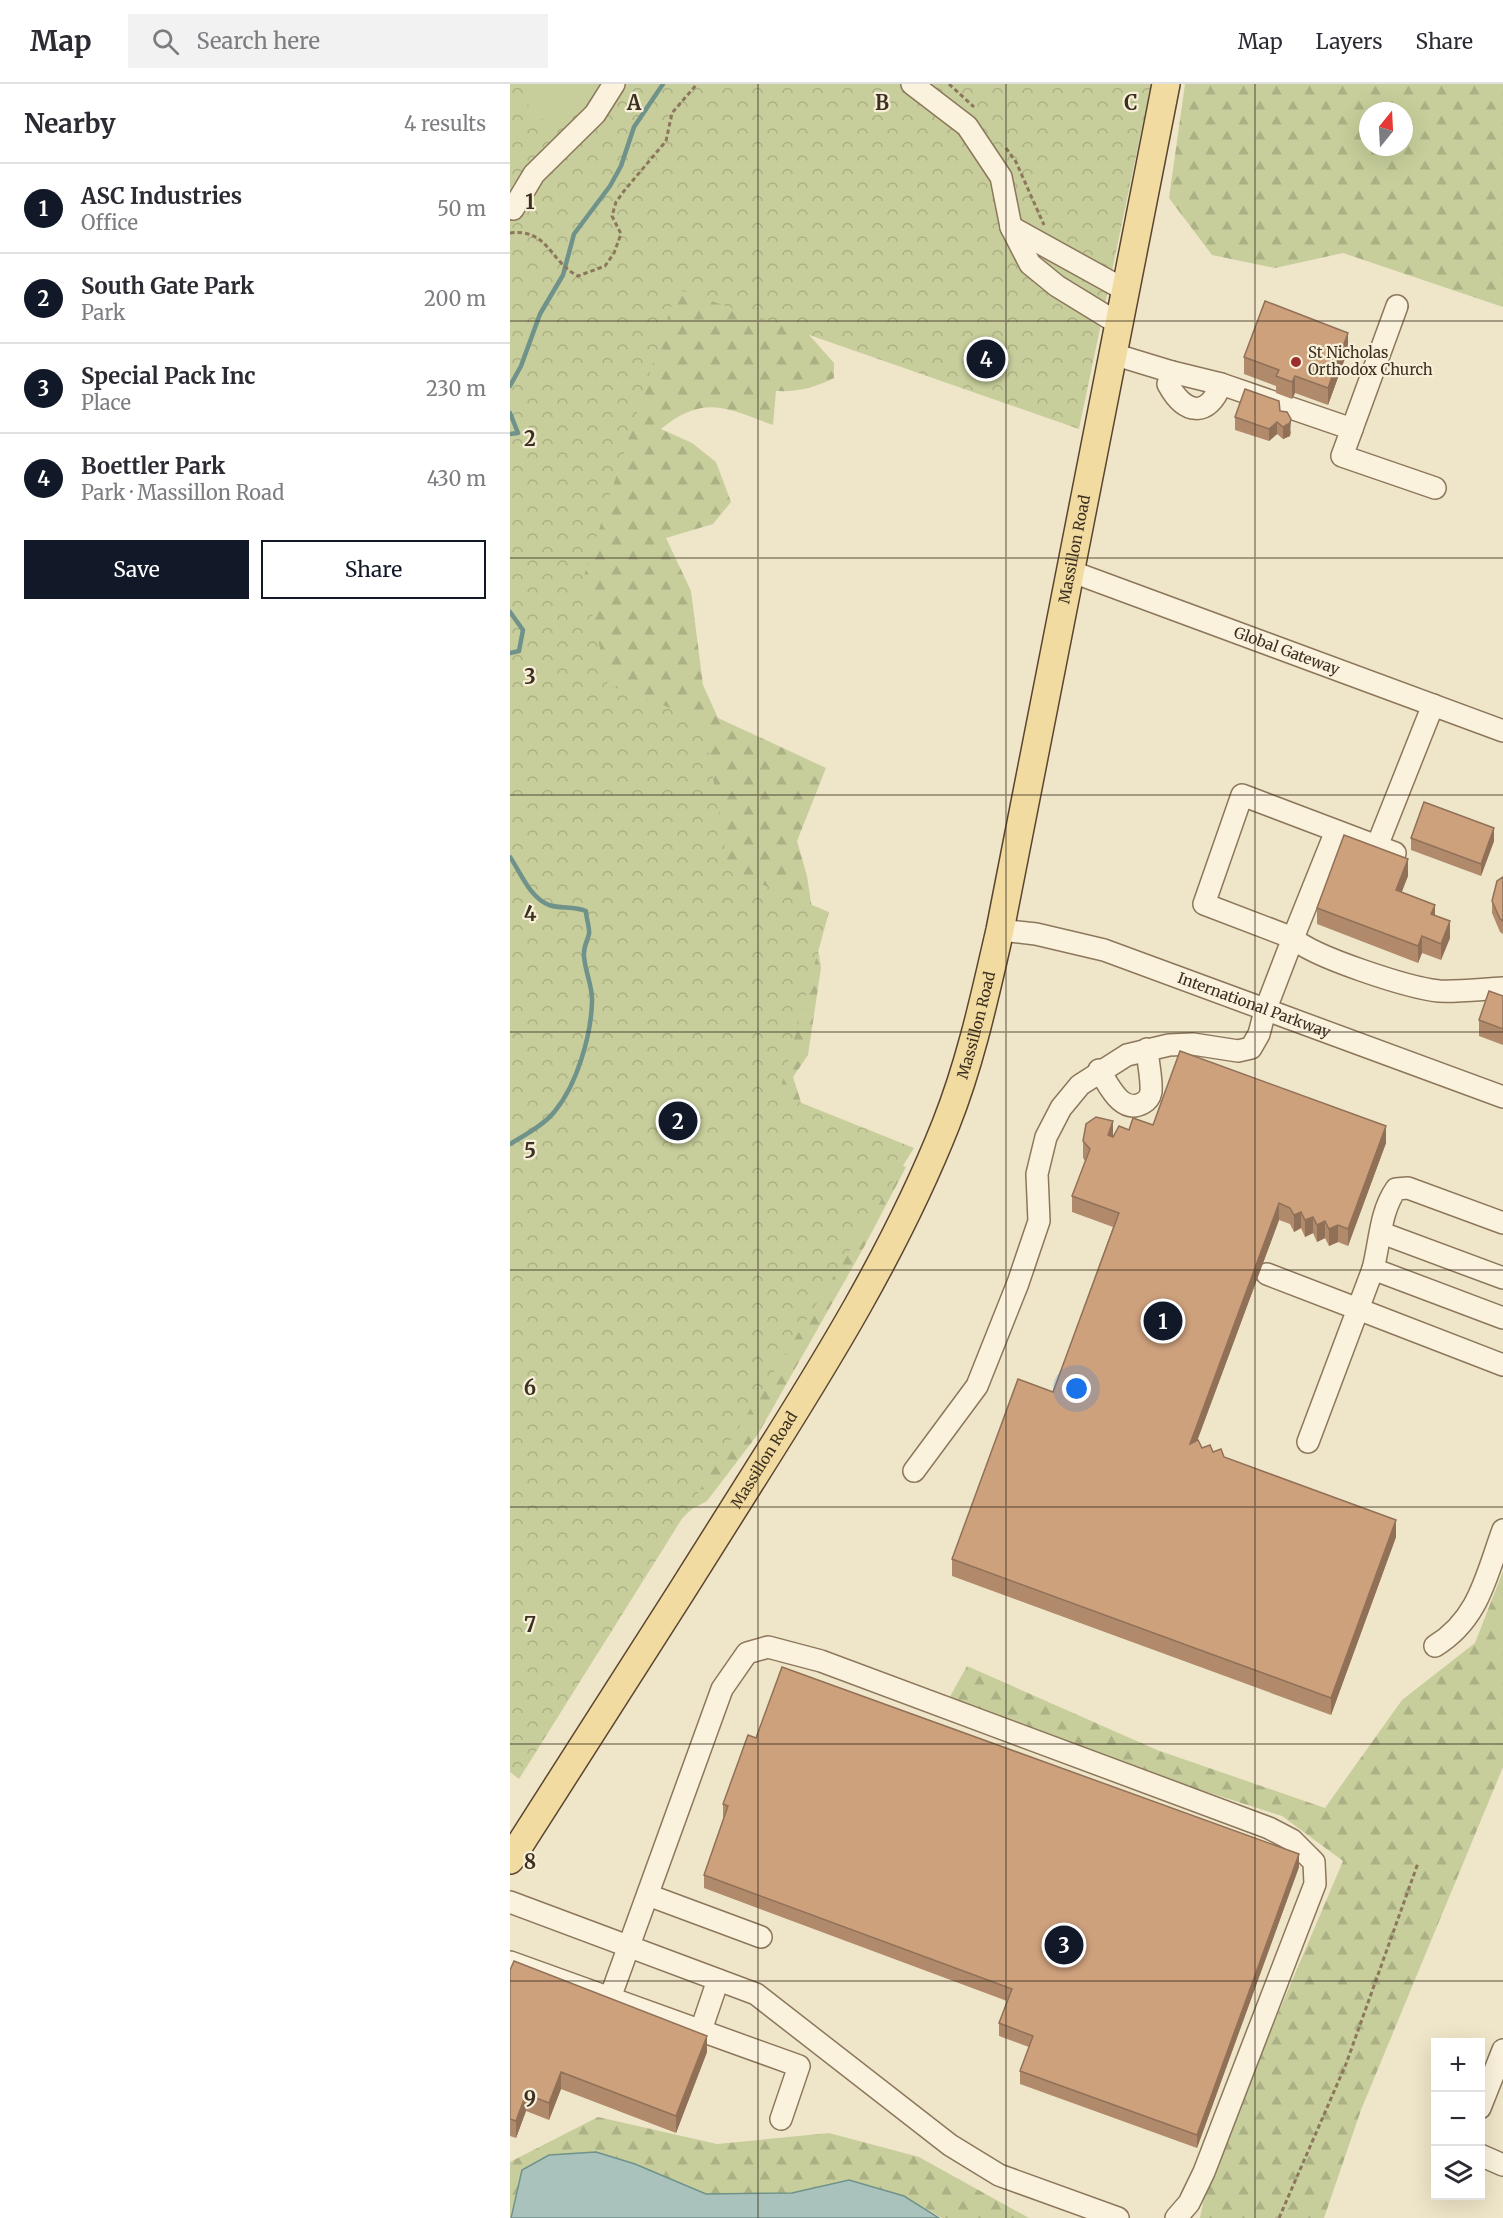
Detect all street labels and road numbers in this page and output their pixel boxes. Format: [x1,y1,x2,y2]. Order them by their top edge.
street label: Massillon Road [1054,493,1094,605]
street label: Global Gateway [1231,622,1343,679]
street label: International Parkway [1175,968,1334,1042]
street label: Massillon Road [953,970,999,1081]
street label: Massillon Road [727,1408,801,1512]

